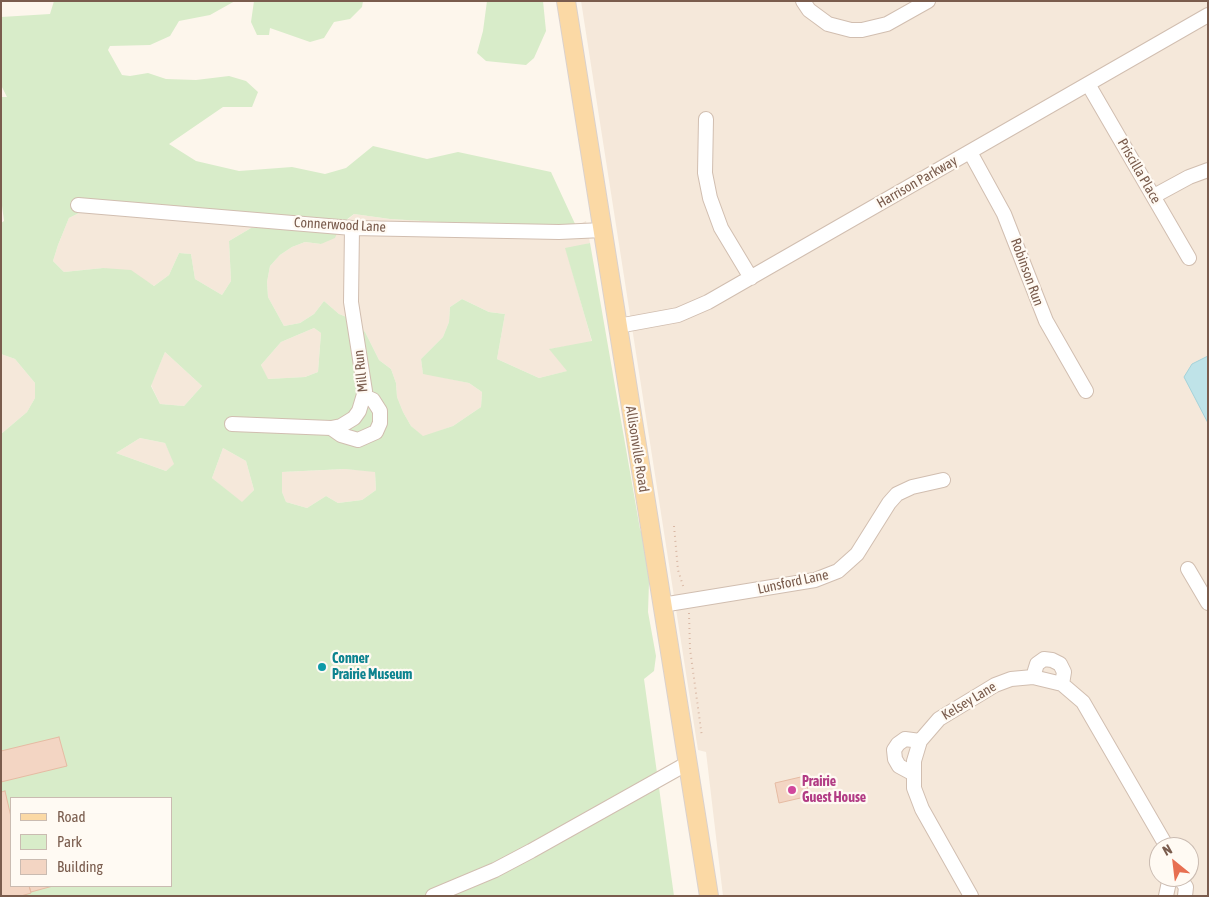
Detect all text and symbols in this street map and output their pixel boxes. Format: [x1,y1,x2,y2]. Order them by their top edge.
street label: Priscilla Place [1114,136,1164,206]
street label: Harrison Parkway [874,152,960,212]
street label: Connerwood Lane [294,214,386,236]
street label: Robinson Run [1007,236,1047,308]
street label: Mill Run [350,349,372,393]
street label: Allisonville Road [622,405,652,493]
street label: Lunsford Lane [756,566,830,598]
place label: Conner Prairie Museum [332,651,412,684]
marker: Conner Prairie Museum [316,661,328,673]
street label: Kelsey Lane [939,678,999,724]
place label: Prairie Guest House [802,774,866,806]
marker: Prairie Guest House [786,784,798,796]
legend [10,797,172,887]
text: Road [57,808,86,825]
text: Park [57,833,82,850]
north arrow [1149,837,1199,887]
text: N [1160,841,1175,859]
text: Building [57,858,103,875]

